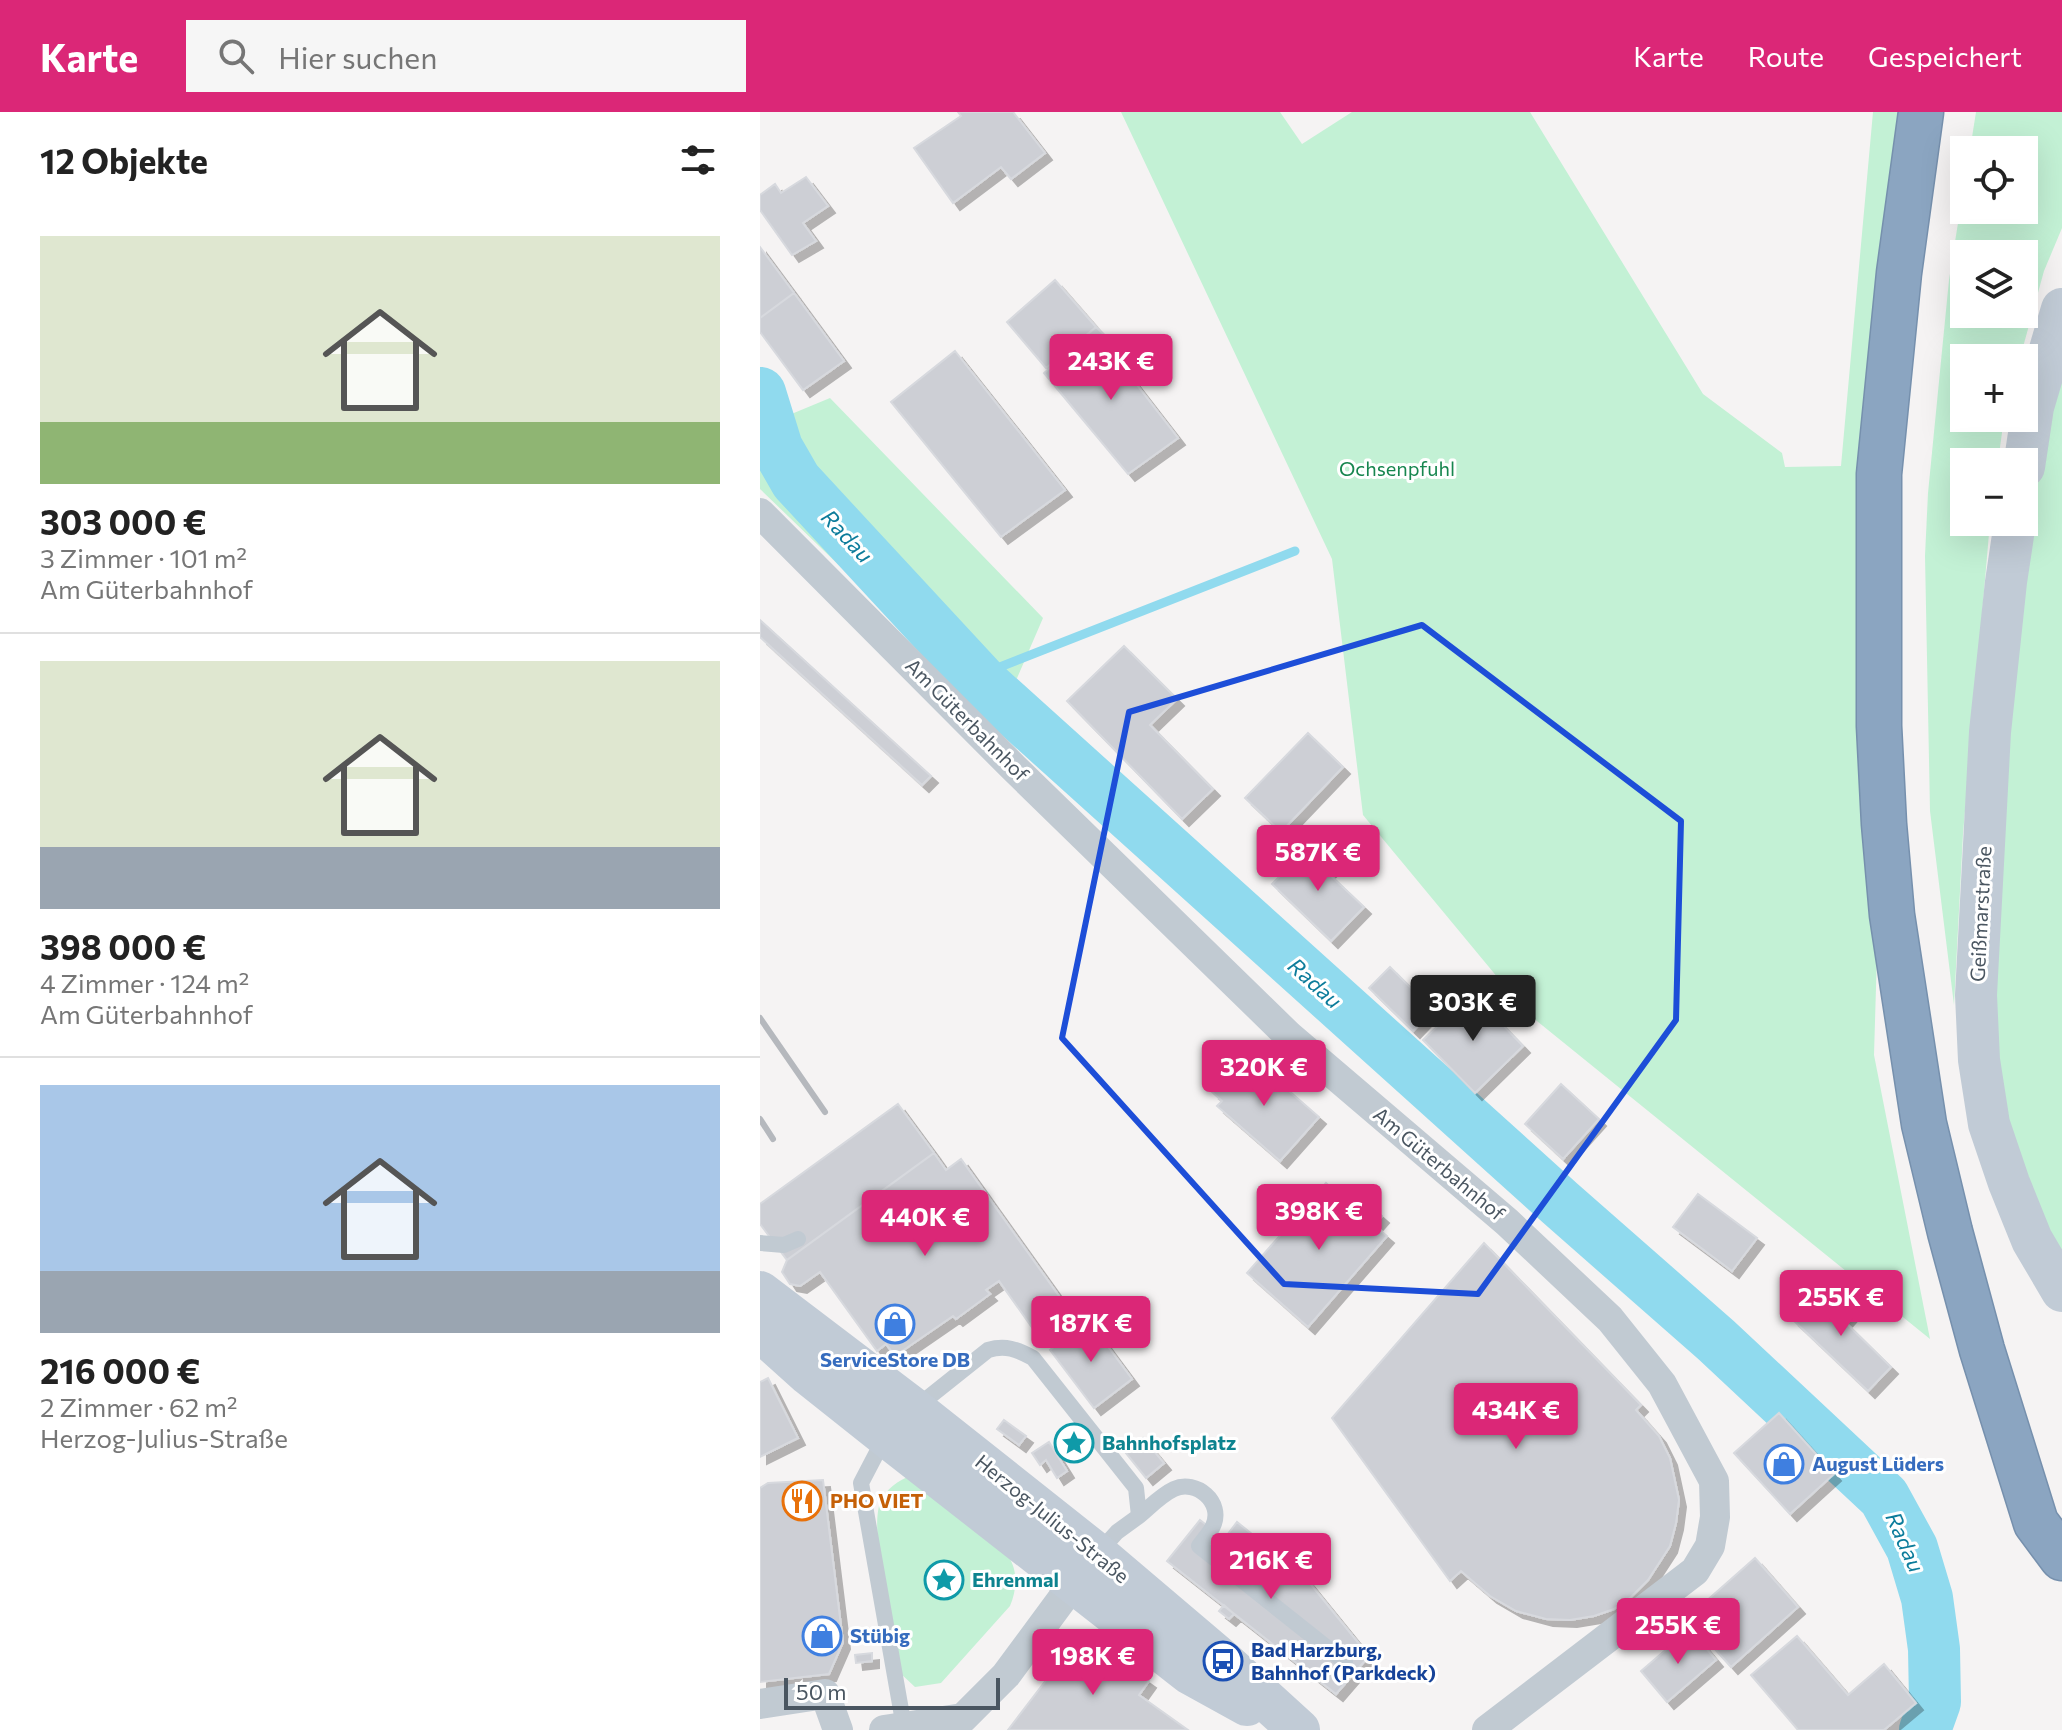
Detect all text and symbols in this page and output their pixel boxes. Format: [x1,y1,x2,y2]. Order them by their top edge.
search box [186,20,746,92]
text: Karte [40,33,138,80]
icon: search [214,34,258,78]
text: Hier suchen [278,38,437,75]
text: Karte [1633,39,1704,73]
text: Route [1748,39,1824,73]
text: Gespeichert [1868,39,2022,73]
map controls [1950,136,2038,536]
button: locate [1950,136,2038,224]
icon: filters [676,138,720,182]
text: 12 Objekte [40,139,208,181]
button: layers [1950,240,2038,328]
icon: home [308,288,452,432]
pin: 243K € [1046,334,1176,402]
text: 243K € [1068,344,1154,375]
button: + [1950,344,2038,432]
button: − [1950,448,2038,536]
park label: Ochsenpfuhl [1339,456,1455,480]
text: 303 000 € [40,500,207,542]
water label: Radau [816,504,879,568]
text: 3 Zimmer · 101 m² [40,542,247,573]
text: Am Güterbahnhof [40,573,253,604]
street label: Am Güterbahnhof [901,653,1034,786]
icon: home [308,713,452,857]
pin: 587K € [1253,825,1383,893]
text: 587K € [1275,835,1361,866]
street label: Geißmarstraße [1964,845,1996,983]
text: 398 000 € [40,925,207,967]
water label: Radau [1283,952,1348,1014]
text: 4 Zimmer · 124 m² [40,967,249,998]
pin: 303K € [1408,975,1538,1043]
text: 303K € [1429,985,1517,1016]
text: Am Güterbahnhof [40,998,253,1029]
pin: 320K € [1199,1040,1329,1108]
text: 320K € [1220,1050,1308,1081]
street label: Am Güterbahnhof [1369,1101,1510,1225]
icon: home [308,1137,452,1281]
pin: 398K € [1254,1184,1384,1252]
pin: 440K € [860,1190,990,1258]
text: 398K € [1275,1194,1363,1225]
text: 440K € [880,1200,970,1231]
pin: 255K € [1776,1270,1906,1338]
text: 255K € [1798,1280,1884,1311]
pin: 187K € [1026,1296,1156,1364]
shop icon: ServiceStore DB [874,1303,916,1345]
text: 187K € [1049,1306,1133,1337]
place label: ServiceStore DB [820,1347,970,1371]
text: 216 000 € [40,1349,200,1391]
pin: 434K € [1451,1383,1581,1451]
text: 2 Zimmer · 62 m² [40,1391,237,1422]
text: 434K € [1472,1393,1560,1424]
text: Herzog-Julius-Straße [40,1422,288,1453]
place icon: Bahnhofsplatz [1053,1422,1095,1464]
place label: Bahnhofsplatz [1102,1430,1236,1454]
shop icon: August Lüders [1763,1443,1805,1485]
street label: Herzog-Julius-Straße [971,1449,1134,1588]
place label: August Lüders [1812,1451,1944,1475]
restaurant icon: PHO VIET [781,1480,823,1522]
place label: PHO VIET [830,1488,923,1512]
water label: Radau [1880,1508,1931,1576]
pin: 216K € [1206,1533,1336,1601]
text: 216K € [1229,1543,1313,1574]
place icon: Ehrenmal [923,1559,965,1601]
place label: Ehrenmal [972,1567,1059,1591]
pin: 255K € [1613,1598,1743,1666]
text: 255K € [1635,1608,1721,1639]
shop icon: Stübig [801,1615,843,1657]
place label: Stübig [850,1623,910,1647]
pin: 198K € [1028,1629,1158,1697]
place label: Bad Harzburg, Bahnhof (Parkdeck) [1251,1637,1436,1684]
text: 198K € [1050,1639,1136,1670]
bus stop icon: Bad Harzburg, Bahnhof (Parkdeck) [1202,1640,1244,1682]
scale bar [784,1674,1000,1710]
text: 50 m [796,1678,846,1705]

